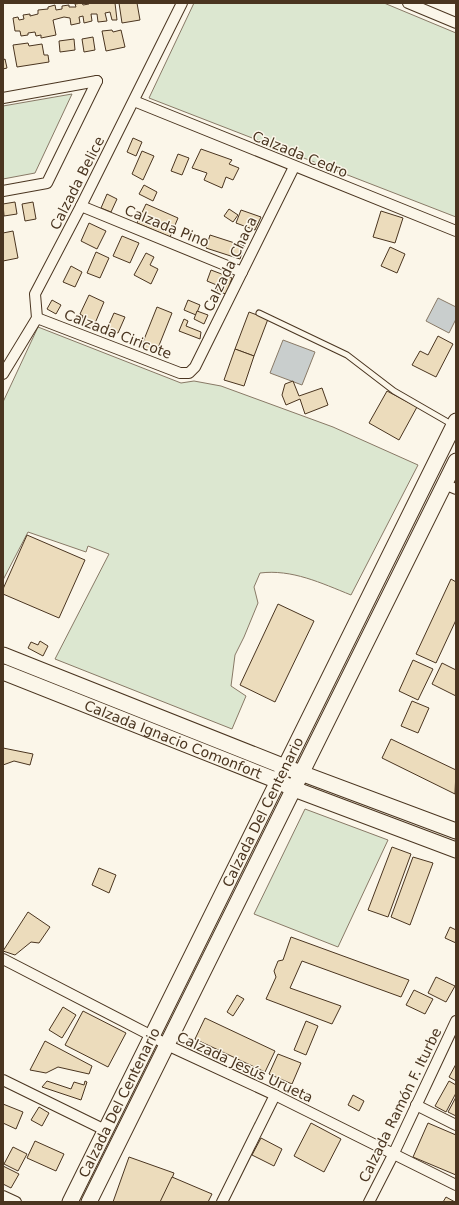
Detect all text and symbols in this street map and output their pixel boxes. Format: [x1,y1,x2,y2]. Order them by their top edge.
street label: Calzada Cedro [250,128,350,180]
street label: Calzada Belice [47,134,107,232]
street label: Calzada Pino [122,202,212,250]
street label: Calzada Chaca [200,214,260,314]
street label: Calzada Ciricote [62,306,174,362]
street label: Calzada Ignacio Comonfort [82,697,265,782]
street label: Calzada Del Centenario [219,735,306,890]
street label: Calzada Del Centenario [75,1025,163,1180]
street label: Calzada Ramón F. Iturbe [356,1025,444,1185]
street label: Calzada Jesús Urueta [174,1028,316,1106]

